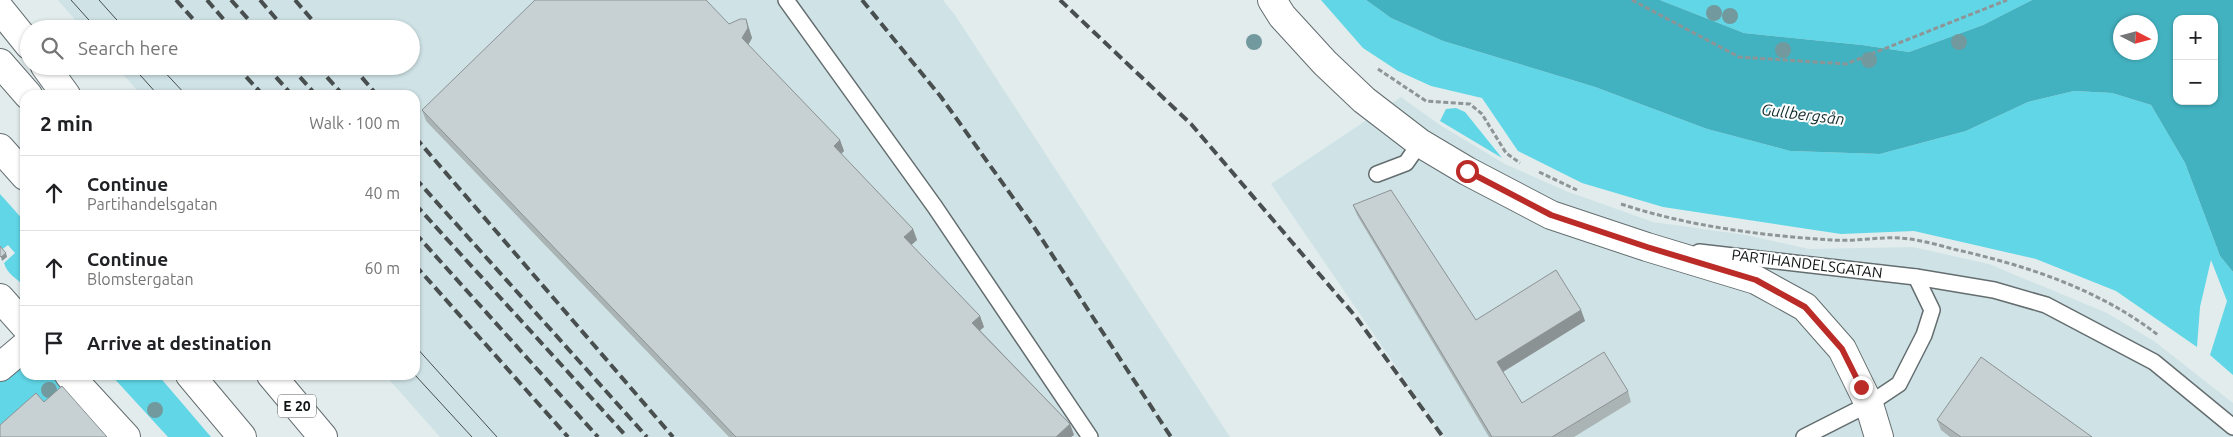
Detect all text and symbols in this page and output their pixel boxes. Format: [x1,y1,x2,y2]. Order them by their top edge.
north arrow [2113,15,2158,60]
map controls [2173,15,2218,105]
button: + [2173,15,2218,60]
search box [20,20,420,75]
icon: search [38,34,66,62]
text: Search here [78,37,178,59]
button: − [2173,60,2218,105]
water label: Gullbergsån [1760,100,1846,128]
text: 2 min [40,111,93,135]
text: Walk · 100 m [309,114,400,132]
route start [1456,160,1479,183]
text: Continue [87,173,168,195]
icon: ahead [40,179,68,207]
text: 40 m [364,184,400,202]
text: Partihandelsgatan [87,195,218,213]
street label: PARTIHANDELSGATAN [1731,246,1884,281]
text: Continue [87,248,168,270]
icon: ahead [40,254,68,282]
text: 60 m [364,259,400,277]
text: Blomstergatan [87,270,194,288]
icon: arrive [40,329,68,357]
text: Arrive at destination [87,332,272,354]
route end [1850,376,1873,399]
road number: E 20 [278,394,316,418]

